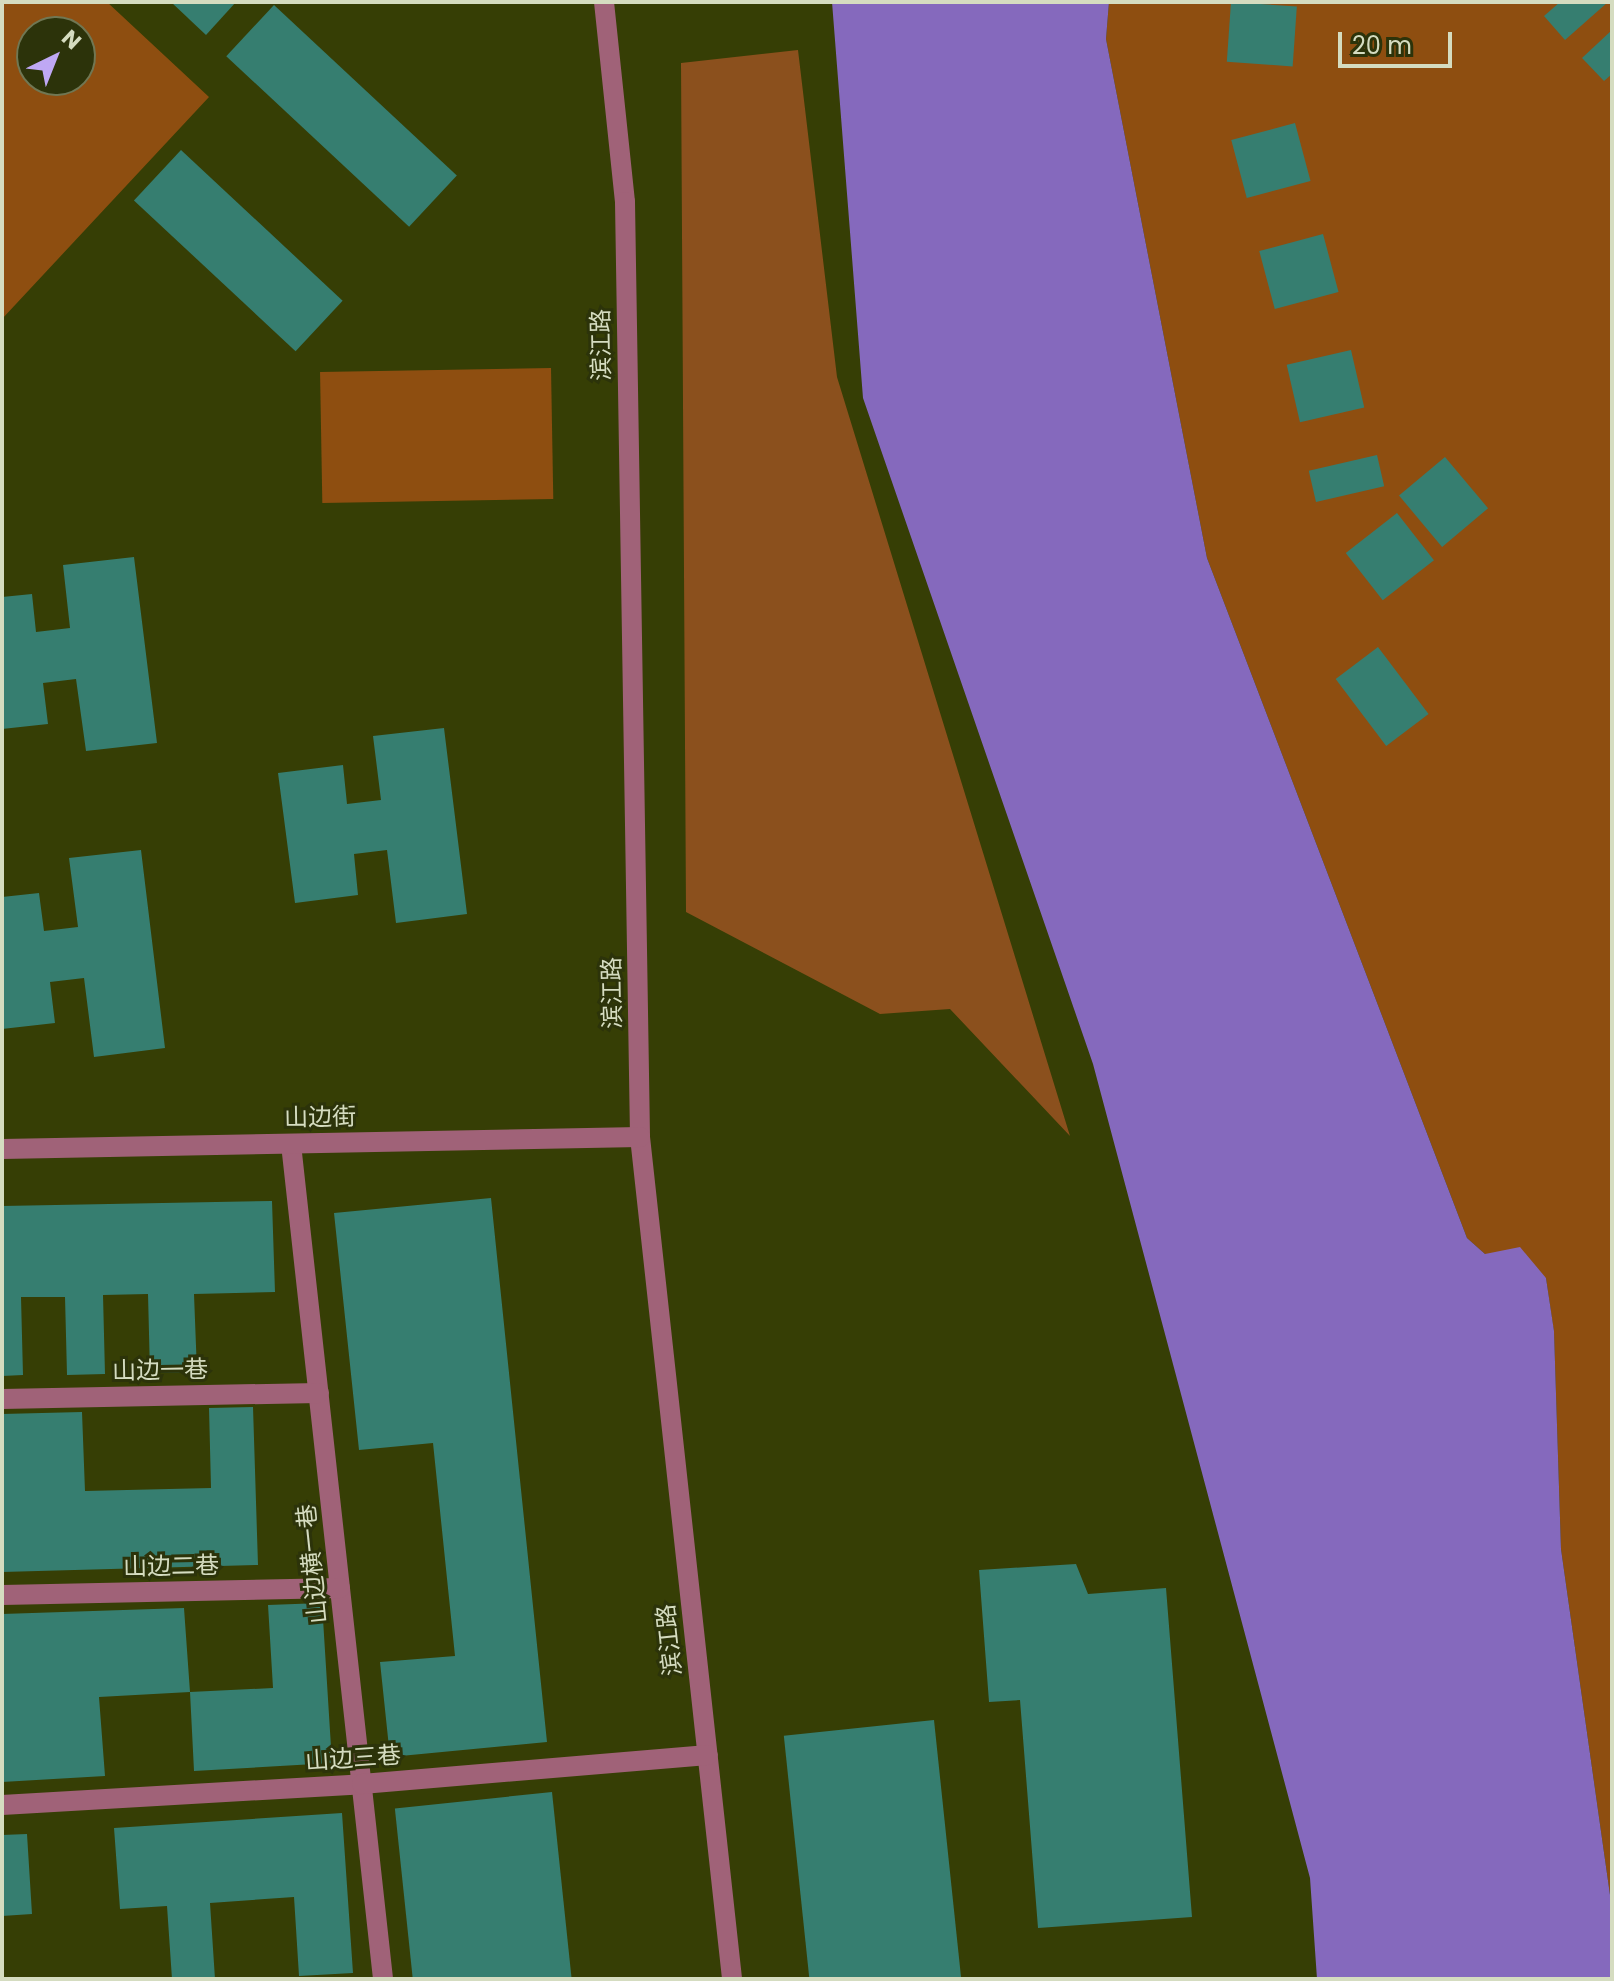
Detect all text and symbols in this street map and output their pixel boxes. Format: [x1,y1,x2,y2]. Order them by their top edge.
north arrow [16,16,96,96]
scale bar [1342,16,1456,66]
text: N [55,23,88,57]
text: 20 m [1352,29,1412,62]
street label: 滨江路 [586,309,616,381]
street label: 滨江路 [597,957,627,1029]
street label: 山边街 [284,1102,356,1132]
street label: 山边一巷 [112,1355,208,1385]
street label: 山边横一巷 [291,1503,333,1625]
street label: 山边二巷 [123,1551,219,1581]
street label: 滨江路 [651,1603,687,1677]
street label: 山边三巷 [304,1740,402,1776]

